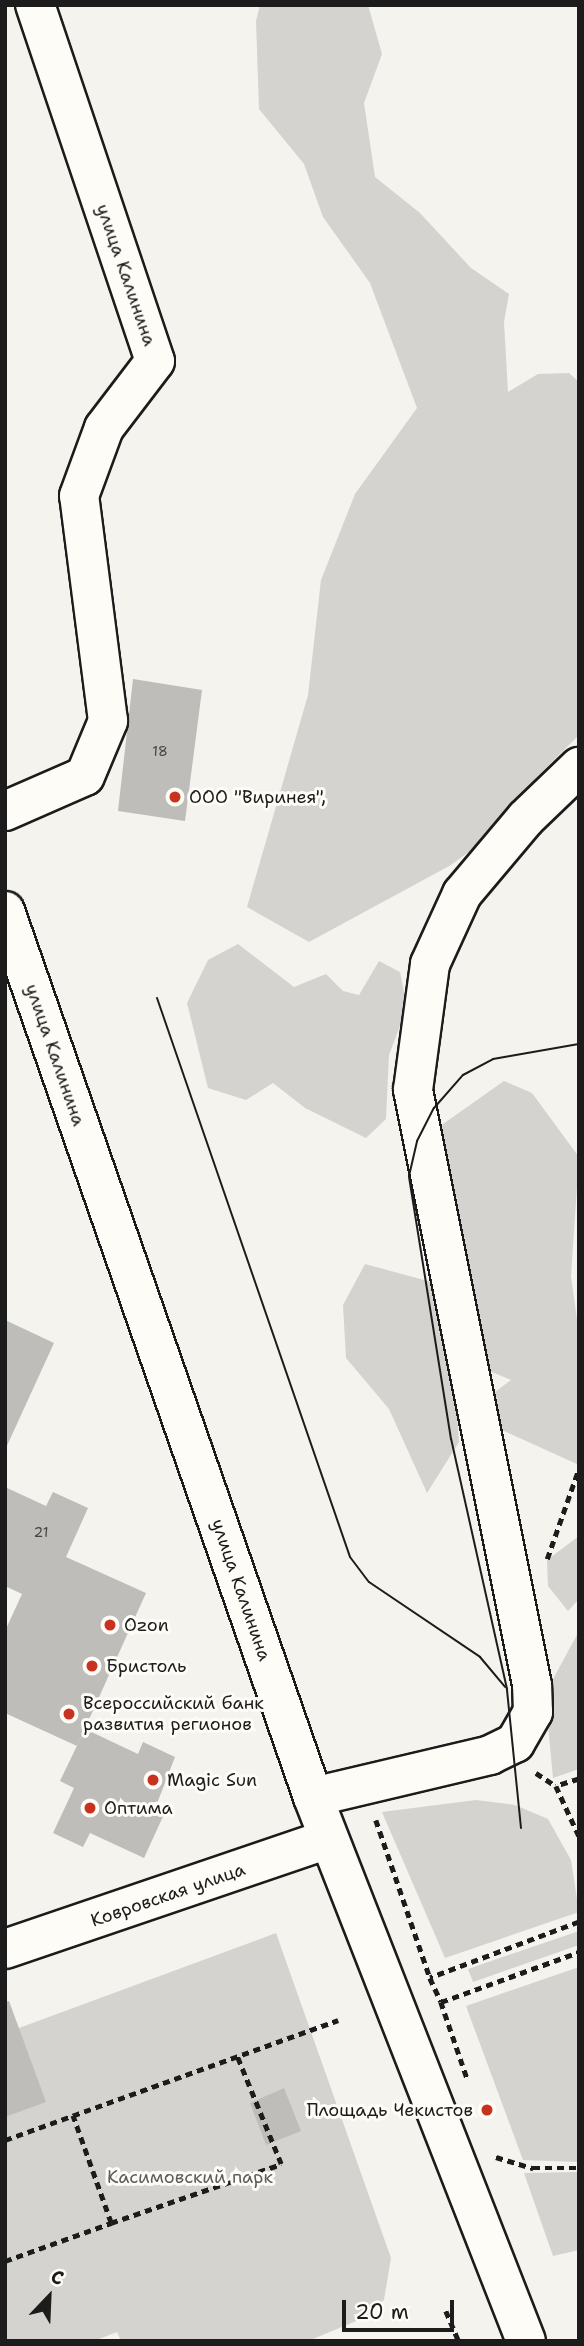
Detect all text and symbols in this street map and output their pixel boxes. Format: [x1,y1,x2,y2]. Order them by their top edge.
street label: улица Калинина [92,201,160,349]
house number: 18 [152,743,168,759]
place label: ООО "Виринея", [189,786,326,808]
marker: ООО "Виринея", [167,789,183,805]
street label: улица Калинина [21,981,89,1129]
street label: улица Калинина [207,1516,275,1664]
house number: 21 [34,1524,48,1540]
place label: Ozon [124,1614,169,1636]
marker: Ozon [102,1617,118,1633]
place label: Бристоль [106,1655,186,1677]
marker: Бристоль [84,1658,100,1674]
place label: Всероссийский банк развития регионов [83,1693,264,1736]
marker: Всероссийский банк развития регионов [61,1706,77,1722]
place label: Magic Sun [167,1769,257,1791]
marker: Magic Sun [145,1772,161,1788]
place label: Оптима [104,1797,173,1819]
marker: Оптима [82,1800,98,1816]
street label: Ковровская улица [88,1858,248,1932]
place label: Площадь Чекистов [307,2099,473,2121]
marker: Площадь Чекистов [479,2102,495,2118]
park label: Касимовский парк [107,2166,273,2188]
north arrow [14,2262,84,2332]
text: С [47,2263,68,2291]
scale bar [346,2286,458,2330]
text: 20 m [355,2298,409,2326]

